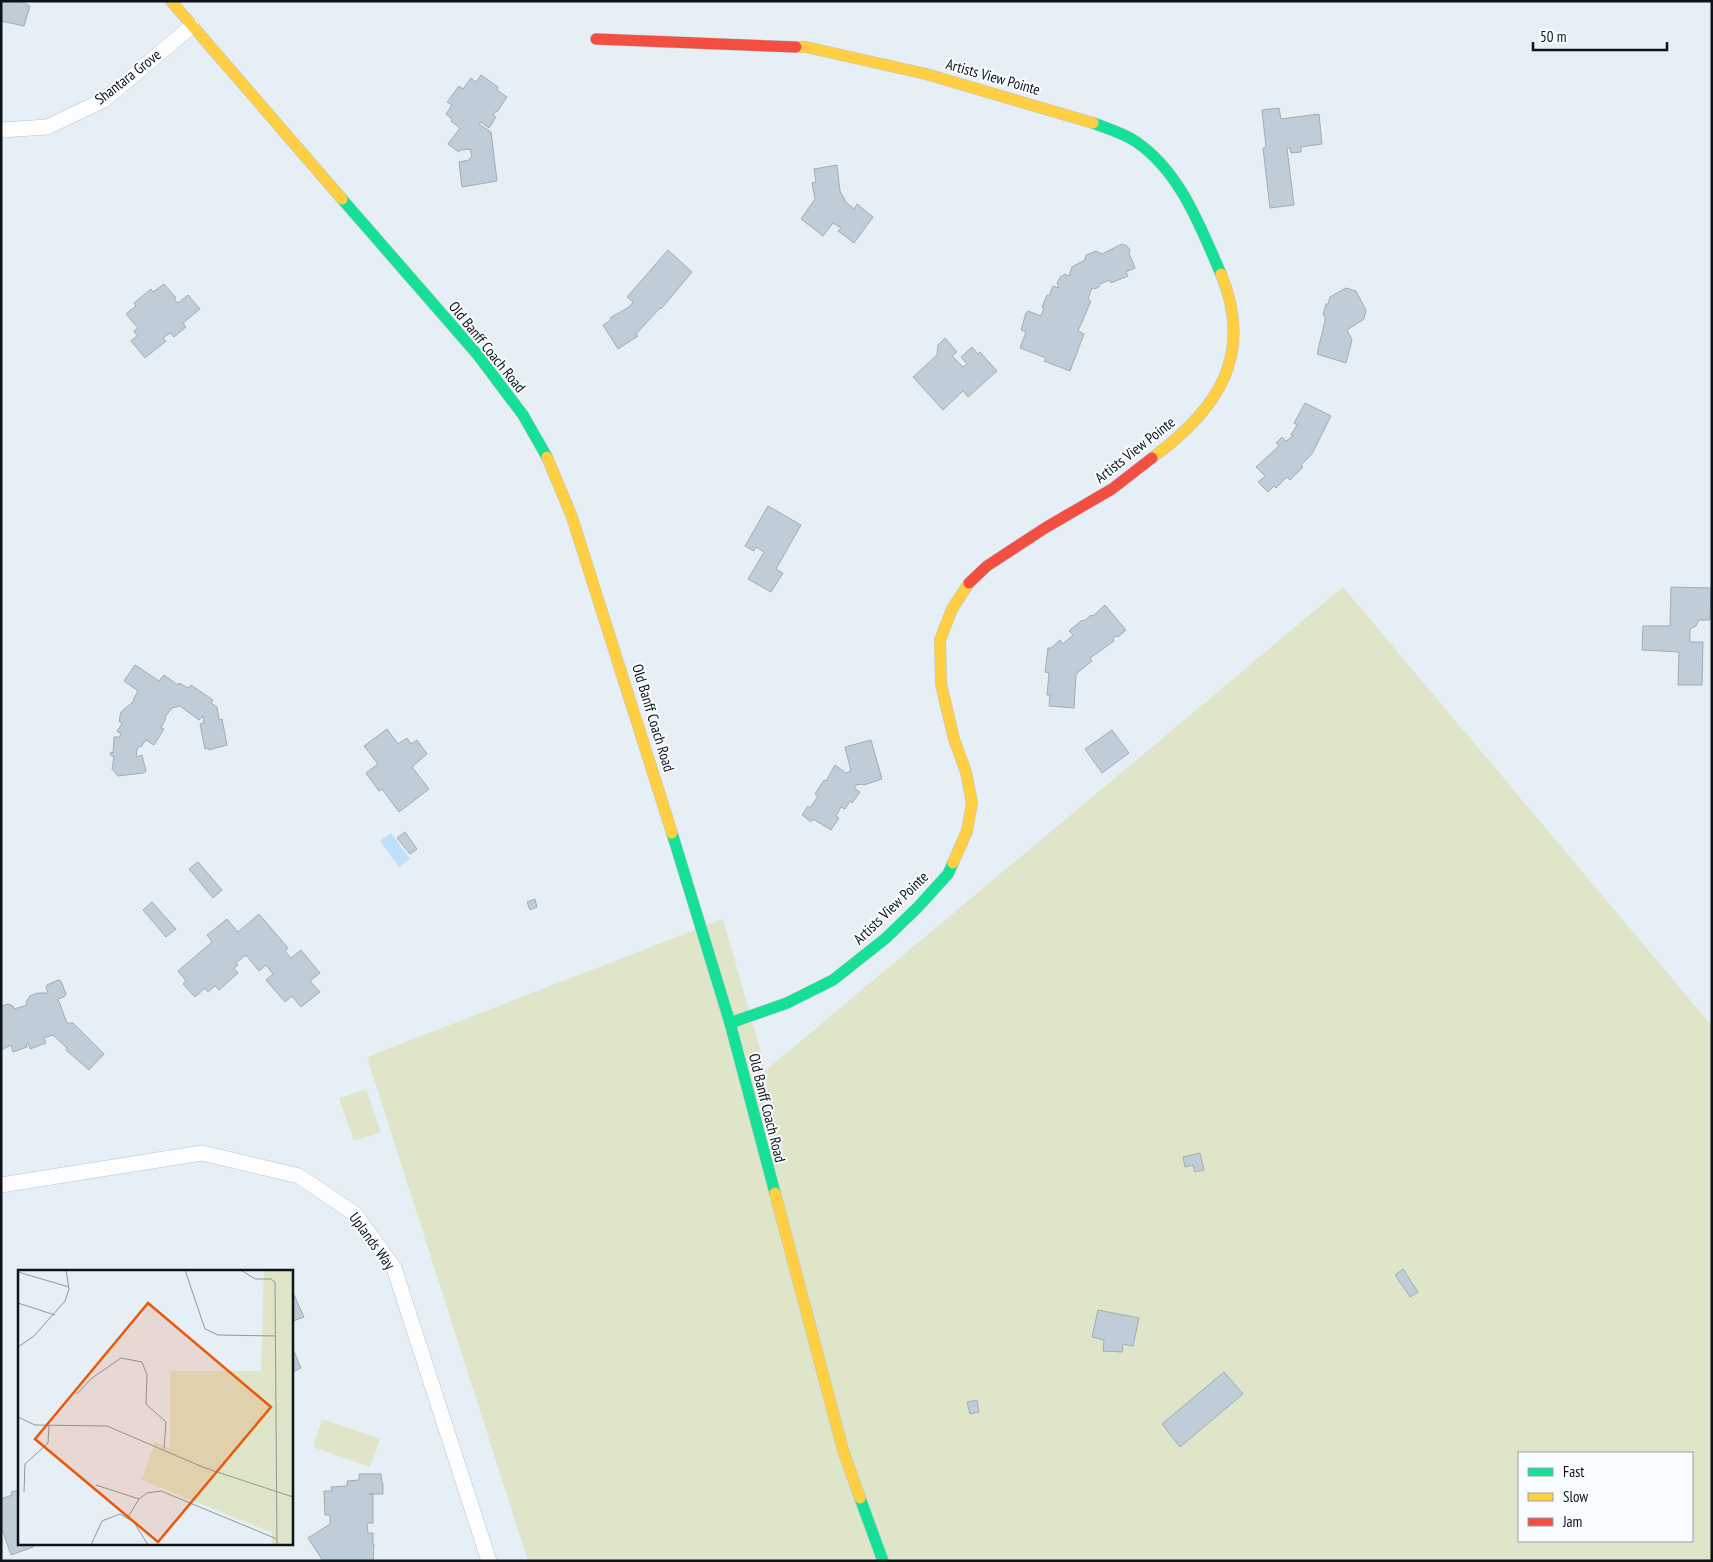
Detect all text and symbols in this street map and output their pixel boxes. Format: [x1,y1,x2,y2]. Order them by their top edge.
scale bar [1533,20,1667,52]
text: 50 m [1540,27,1566,46]
street label: Shantara Grove [91,45,165,108]
street label: Artists View Pointe [944,54,1042,99]
street label: Old Banff Coach Road [445,297,530,396]
street label: Artists View Pointe [1091,412,1179,487]
street label: Old Banff Coach Road [628,662,679,774]
street label: Artists View Pointe [849,867,932,948]
street label: Old Banff Coach Road [745,1051,790,1164]
street label: Uplands Way [345,1208,400,1273]
inset map [18,1270,292,1544]
legend [1518,1452,1693,1542]
text: Fast [1563,1462,1584,1481]
text: Slow [1563,1487,1588,1506]
text: Jam [1562,1512,1582,1531]

